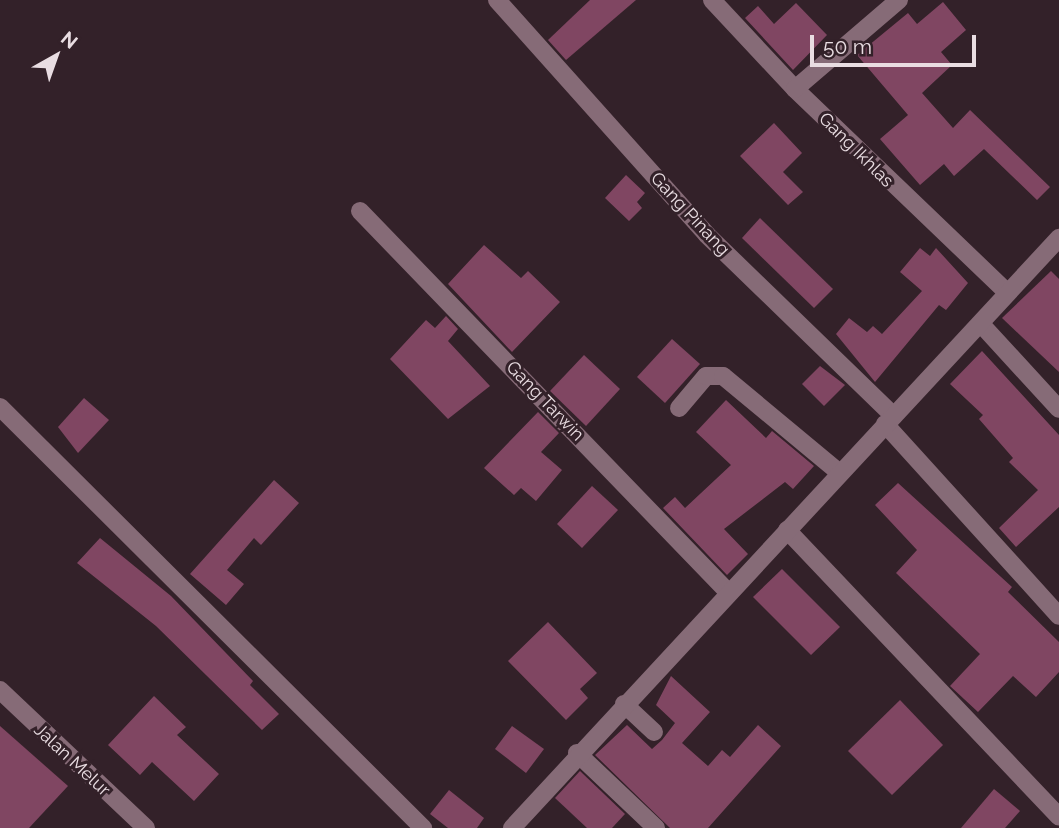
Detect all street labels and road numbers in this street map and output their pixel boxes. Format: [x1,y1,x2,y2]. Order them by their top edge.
street label: Gang Ikhlas [814,108,898,192]
street label: Gang Pinang [646,168,734,260]
street label: Gang Tarwin [501,356,589,446]
street label: Jalan Melur [29,719,115,801]

